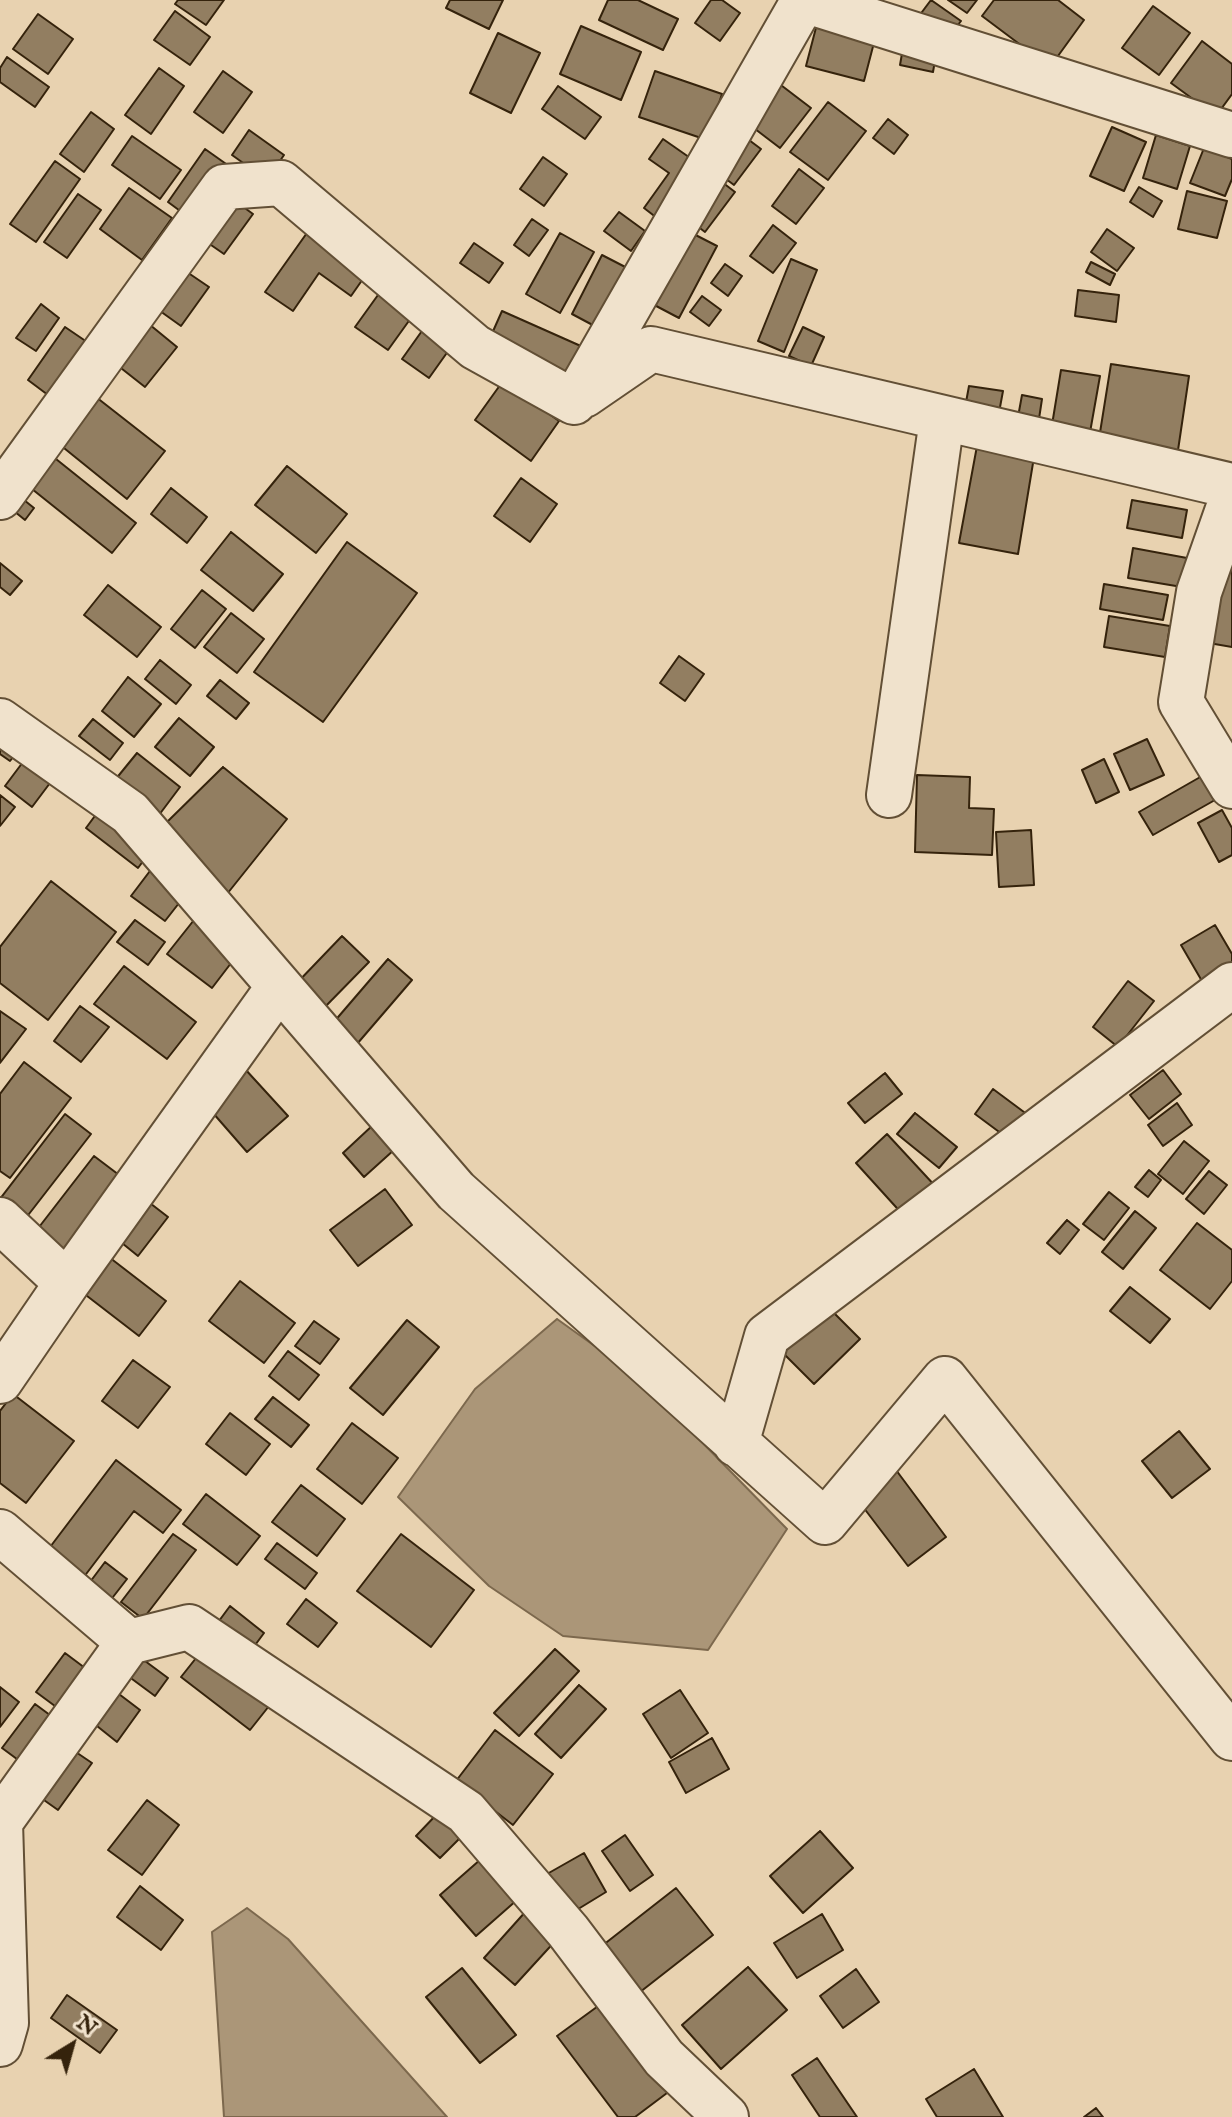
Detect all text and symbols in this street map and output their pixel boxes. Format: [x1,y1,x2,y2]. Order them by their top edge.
north arrow [32,2005,112,2085]
text: N [70,2009,102,2043]

